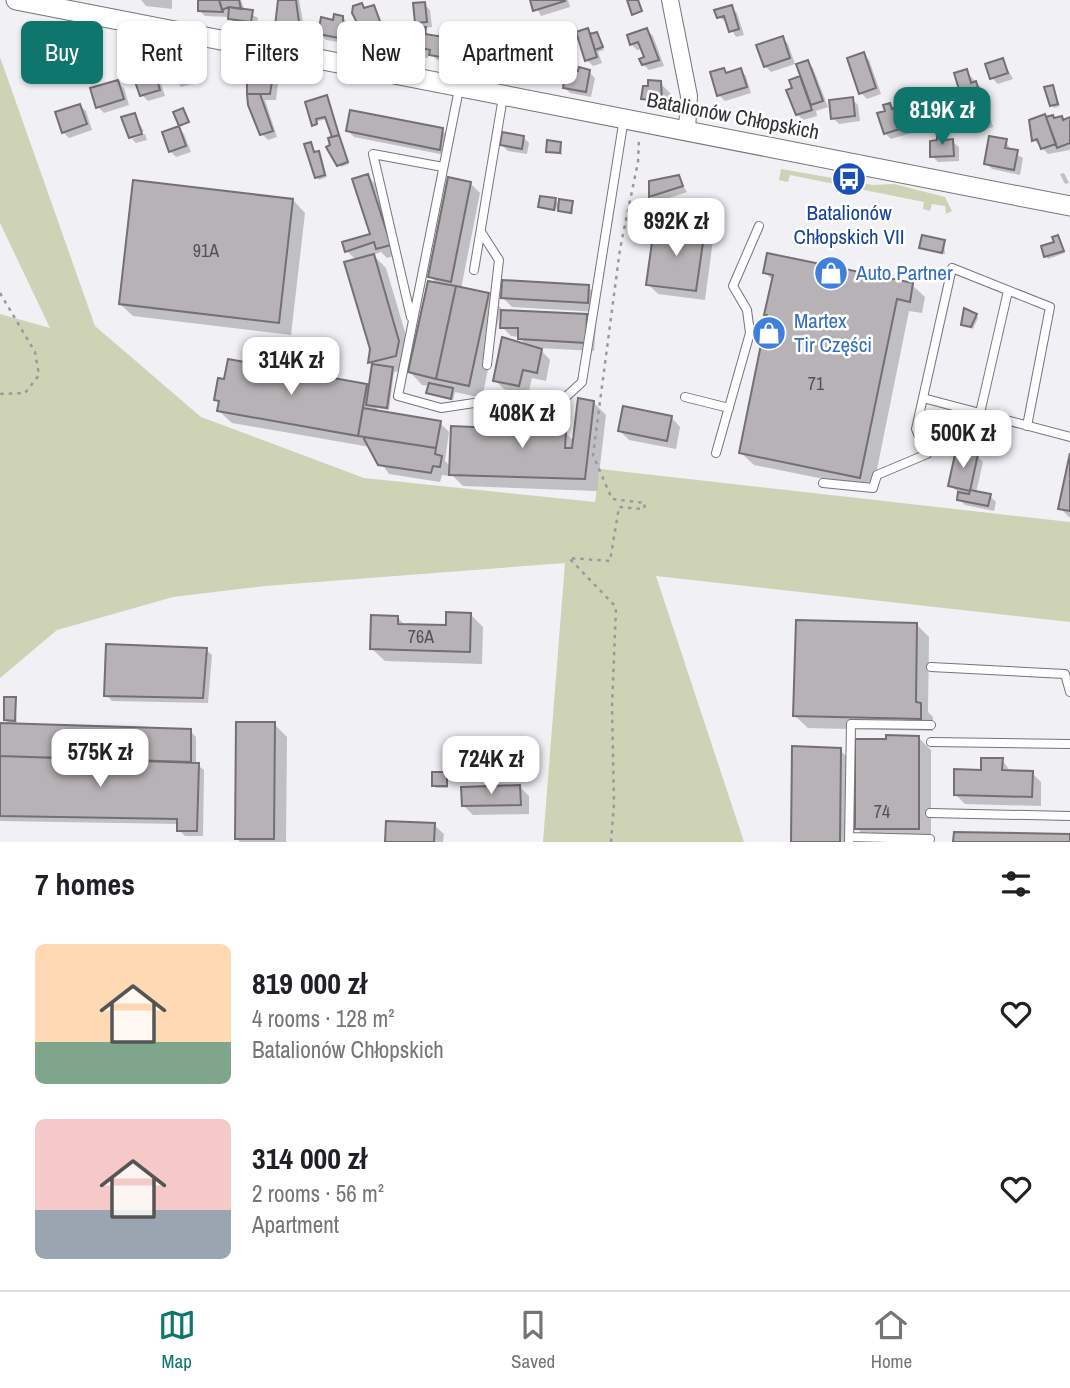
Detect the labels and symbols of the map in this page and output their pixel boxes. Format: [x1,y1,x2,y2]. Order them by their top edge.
street label: Batalionów Chłopskich [644,85,822,146]
pin: 819K zł [877,88,1007,147]
bus stop icon: Batalionów Chłopskich VII [830,160,868,198]
pin: 892K zł [611,198,741,258]
place label: Batalionów Chłopskich VII [793,198,905,251]
house number: 91A [193,238,219,263]
shop icon: Auto Partner [812,254,850,292]
place label: Auto Partner [855,258,953,287]
place label: Martex Tir Części [794,306,872,359]
shop icon: Martex Tir Części [750,314,788,352]
pin: 314K zł [226,338,356,397]
house number: 71 [808,371,825,396]
pin: 408K zł [457,391,587,450]
pin: 500K zł [898,410,1028,470]
house number: 76A [408,624,434,649]
pin: 575K zł [35,730,165,789]
pin: 724K zł [426,736,556,796]
house number: 74 [874,799,890,824]

